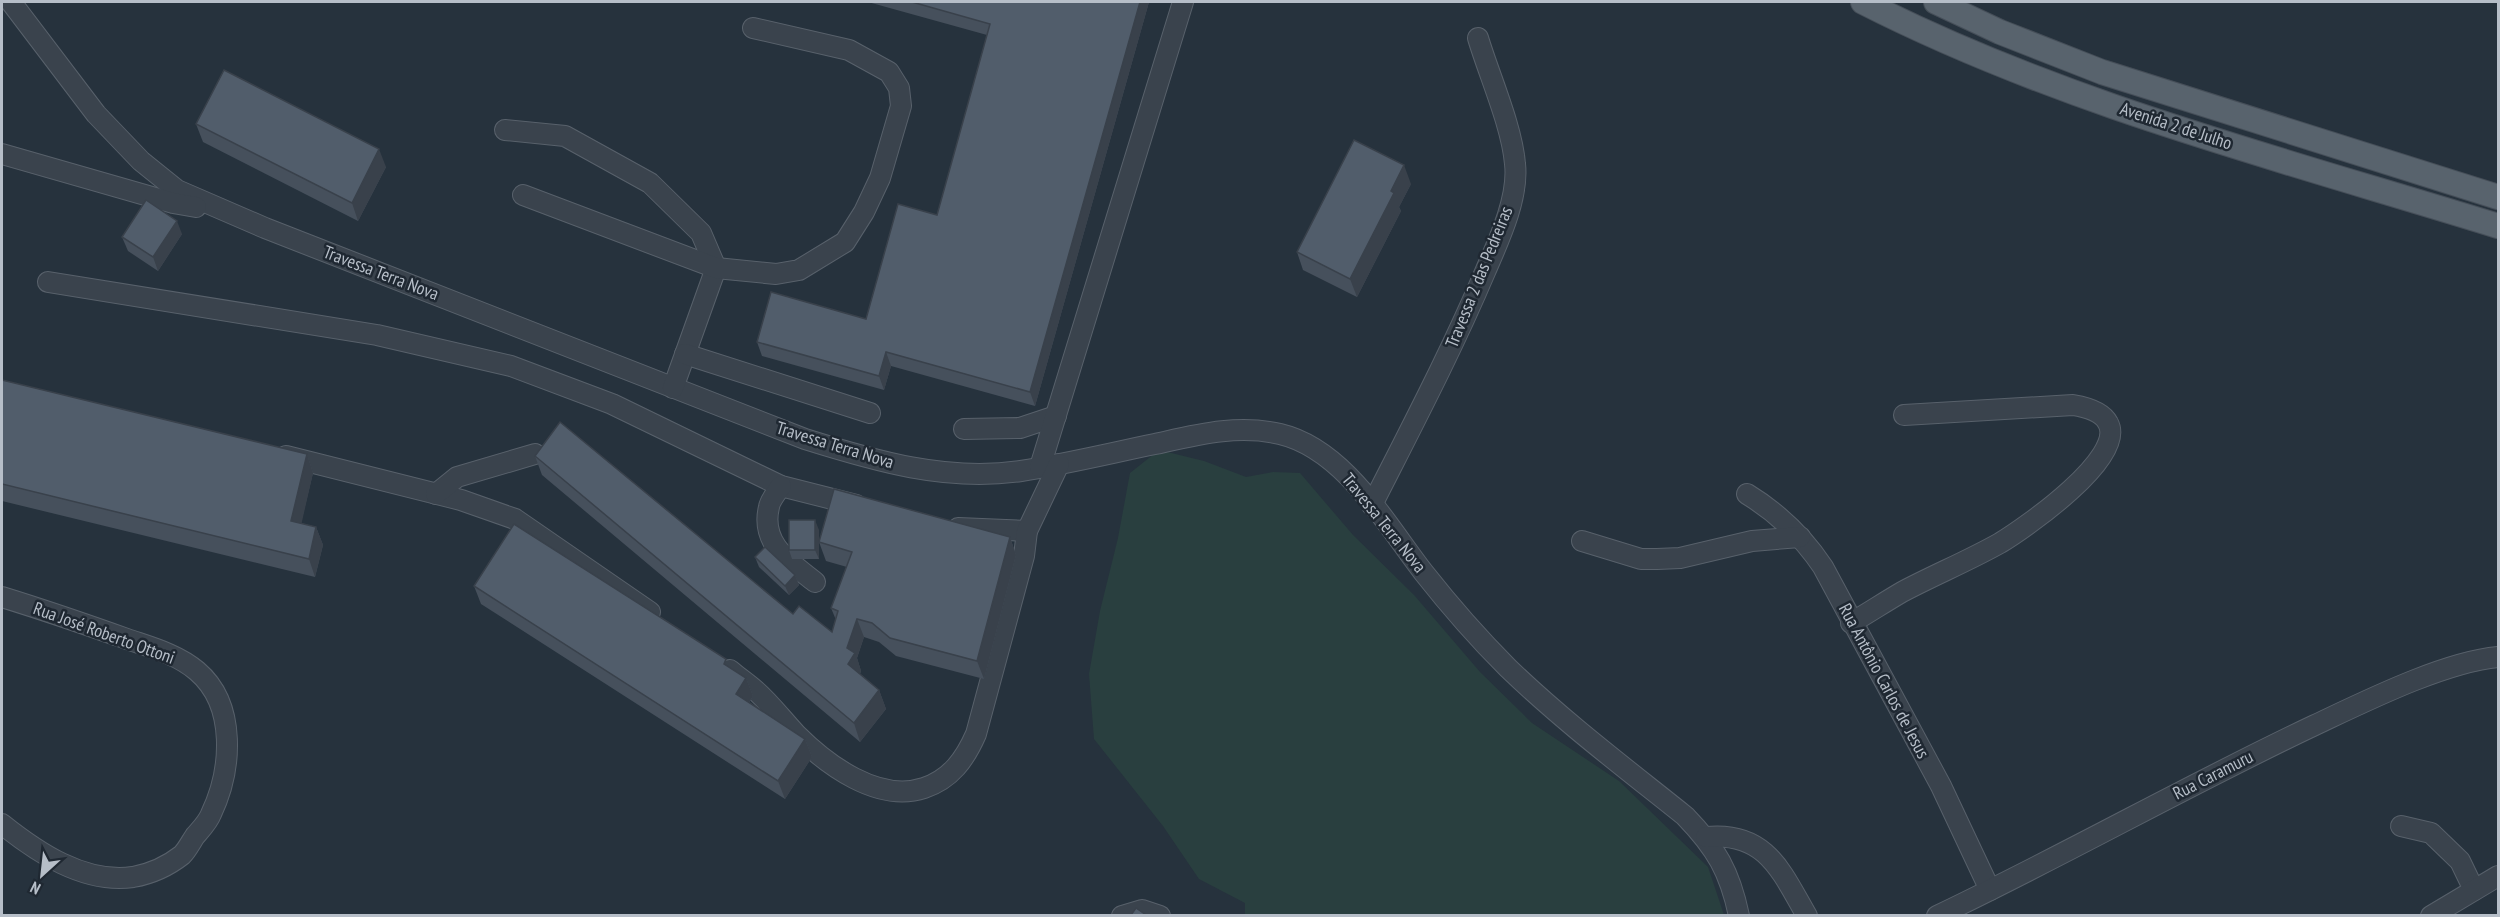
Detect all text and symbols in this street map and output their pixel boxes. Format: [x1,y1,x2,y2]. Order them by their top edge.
street label: Avenida 2 de Julho [2117,97,2235,154]
street label: Travessa 2 das Pedreiras [1440,203,1517,351]
street label: Travessa Terra Nova [320,240,442,305]
street label: Travessa Terra Nova [774,416,897,473]
street label: Travessa Terra Nova [1337,468,1432,577]
street label: Rua José Roberto Ottoni [30,596,178,669]
street label: Rua Antônio Carlos de Jesus [1834,599,1935,762]
street label: Rua Caramuru [2169,745,2257,805]
north arrow [12,845,72,905]
text: N [27,877,44,899]

